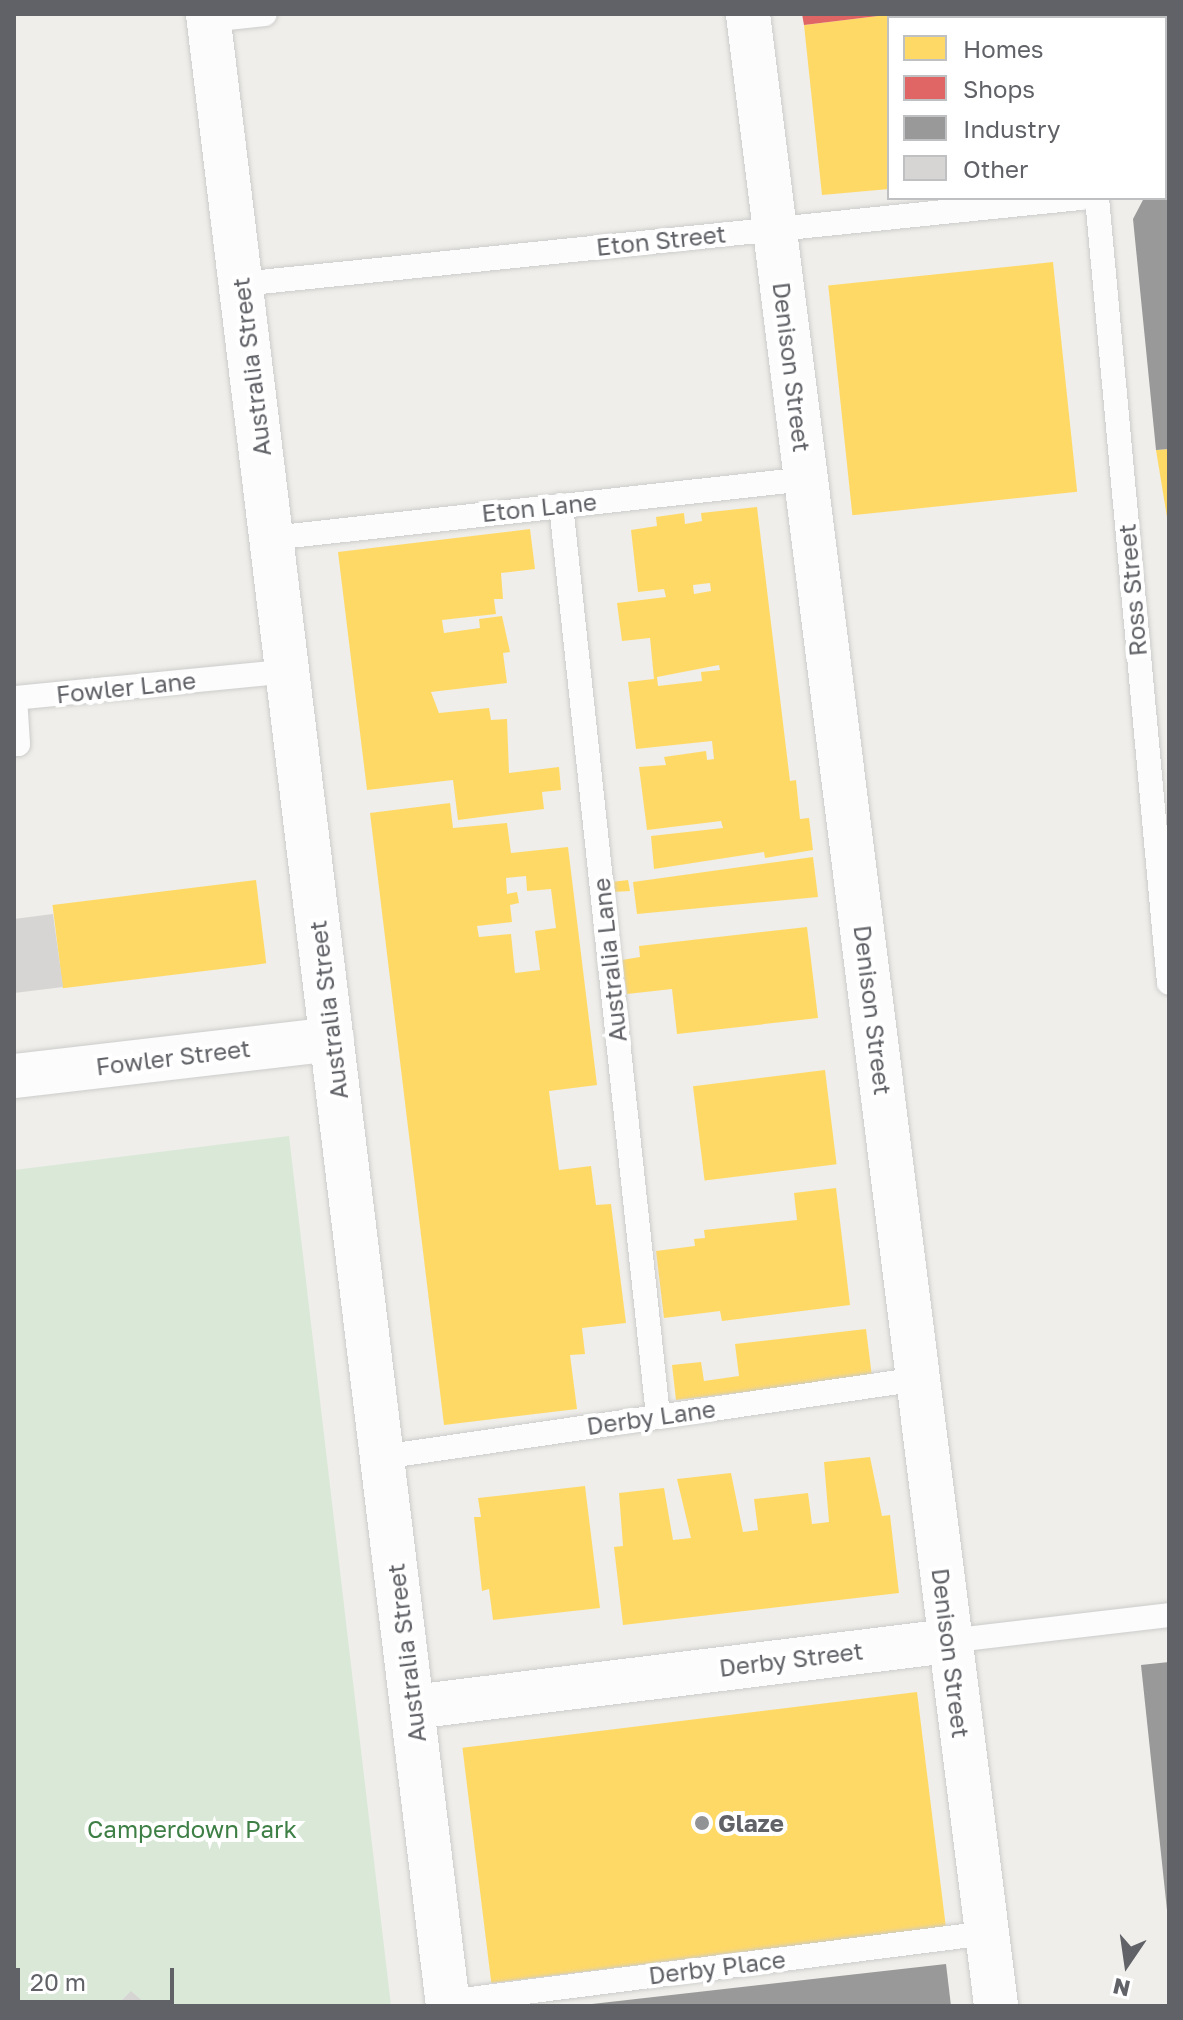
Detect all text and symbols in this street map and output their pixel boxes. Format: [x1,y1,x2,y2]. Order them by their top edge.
legend [887,16,1167,200]
text: Homes [963,34,1044,63]
text: Shops [963,74,1035,103]
text: Industry [963,114,1060,143]
text: Other [963,154,1028,183]
street label: Eton Street [595,219,727,261]
street label: Australia Street [226,276,276,458]
street label: Denison Street [767,280,817,454]
street label: Eton Lane [480,487,598,527]
street label: Ross Street [1112,523,1152,657]
street label: Fowler Lane [55,665,197,709]
street label: Australia Lane [586,876,632,1044]
street label: Australia Street [303,919,353,1101]
street label: Denison Street [848,923,898,1097]
street label: Fowler Street [94,1033,252,1081]
street label: Derby Lane [585,1394,717,1440]
street label: Australia Street [381,1562,431,1744]
street label: Denison Street [926,1566,976,1740]
street label: Derby Street [717,1636,865,1682]
place label: Glaze [718,1809,784,1837]
marker: Glaze [693,1814,711,1832]
park label: Camperdown Park [87,1815,297,1843]
north arrow [1087,1924,1167,2004]
street label: Derby Place [647,1944,787,1990]
scale bar [20,1952,178,2002]
text: 20 m [30,1967,86,1996]
text: N [1110,1973,1133,2003]

